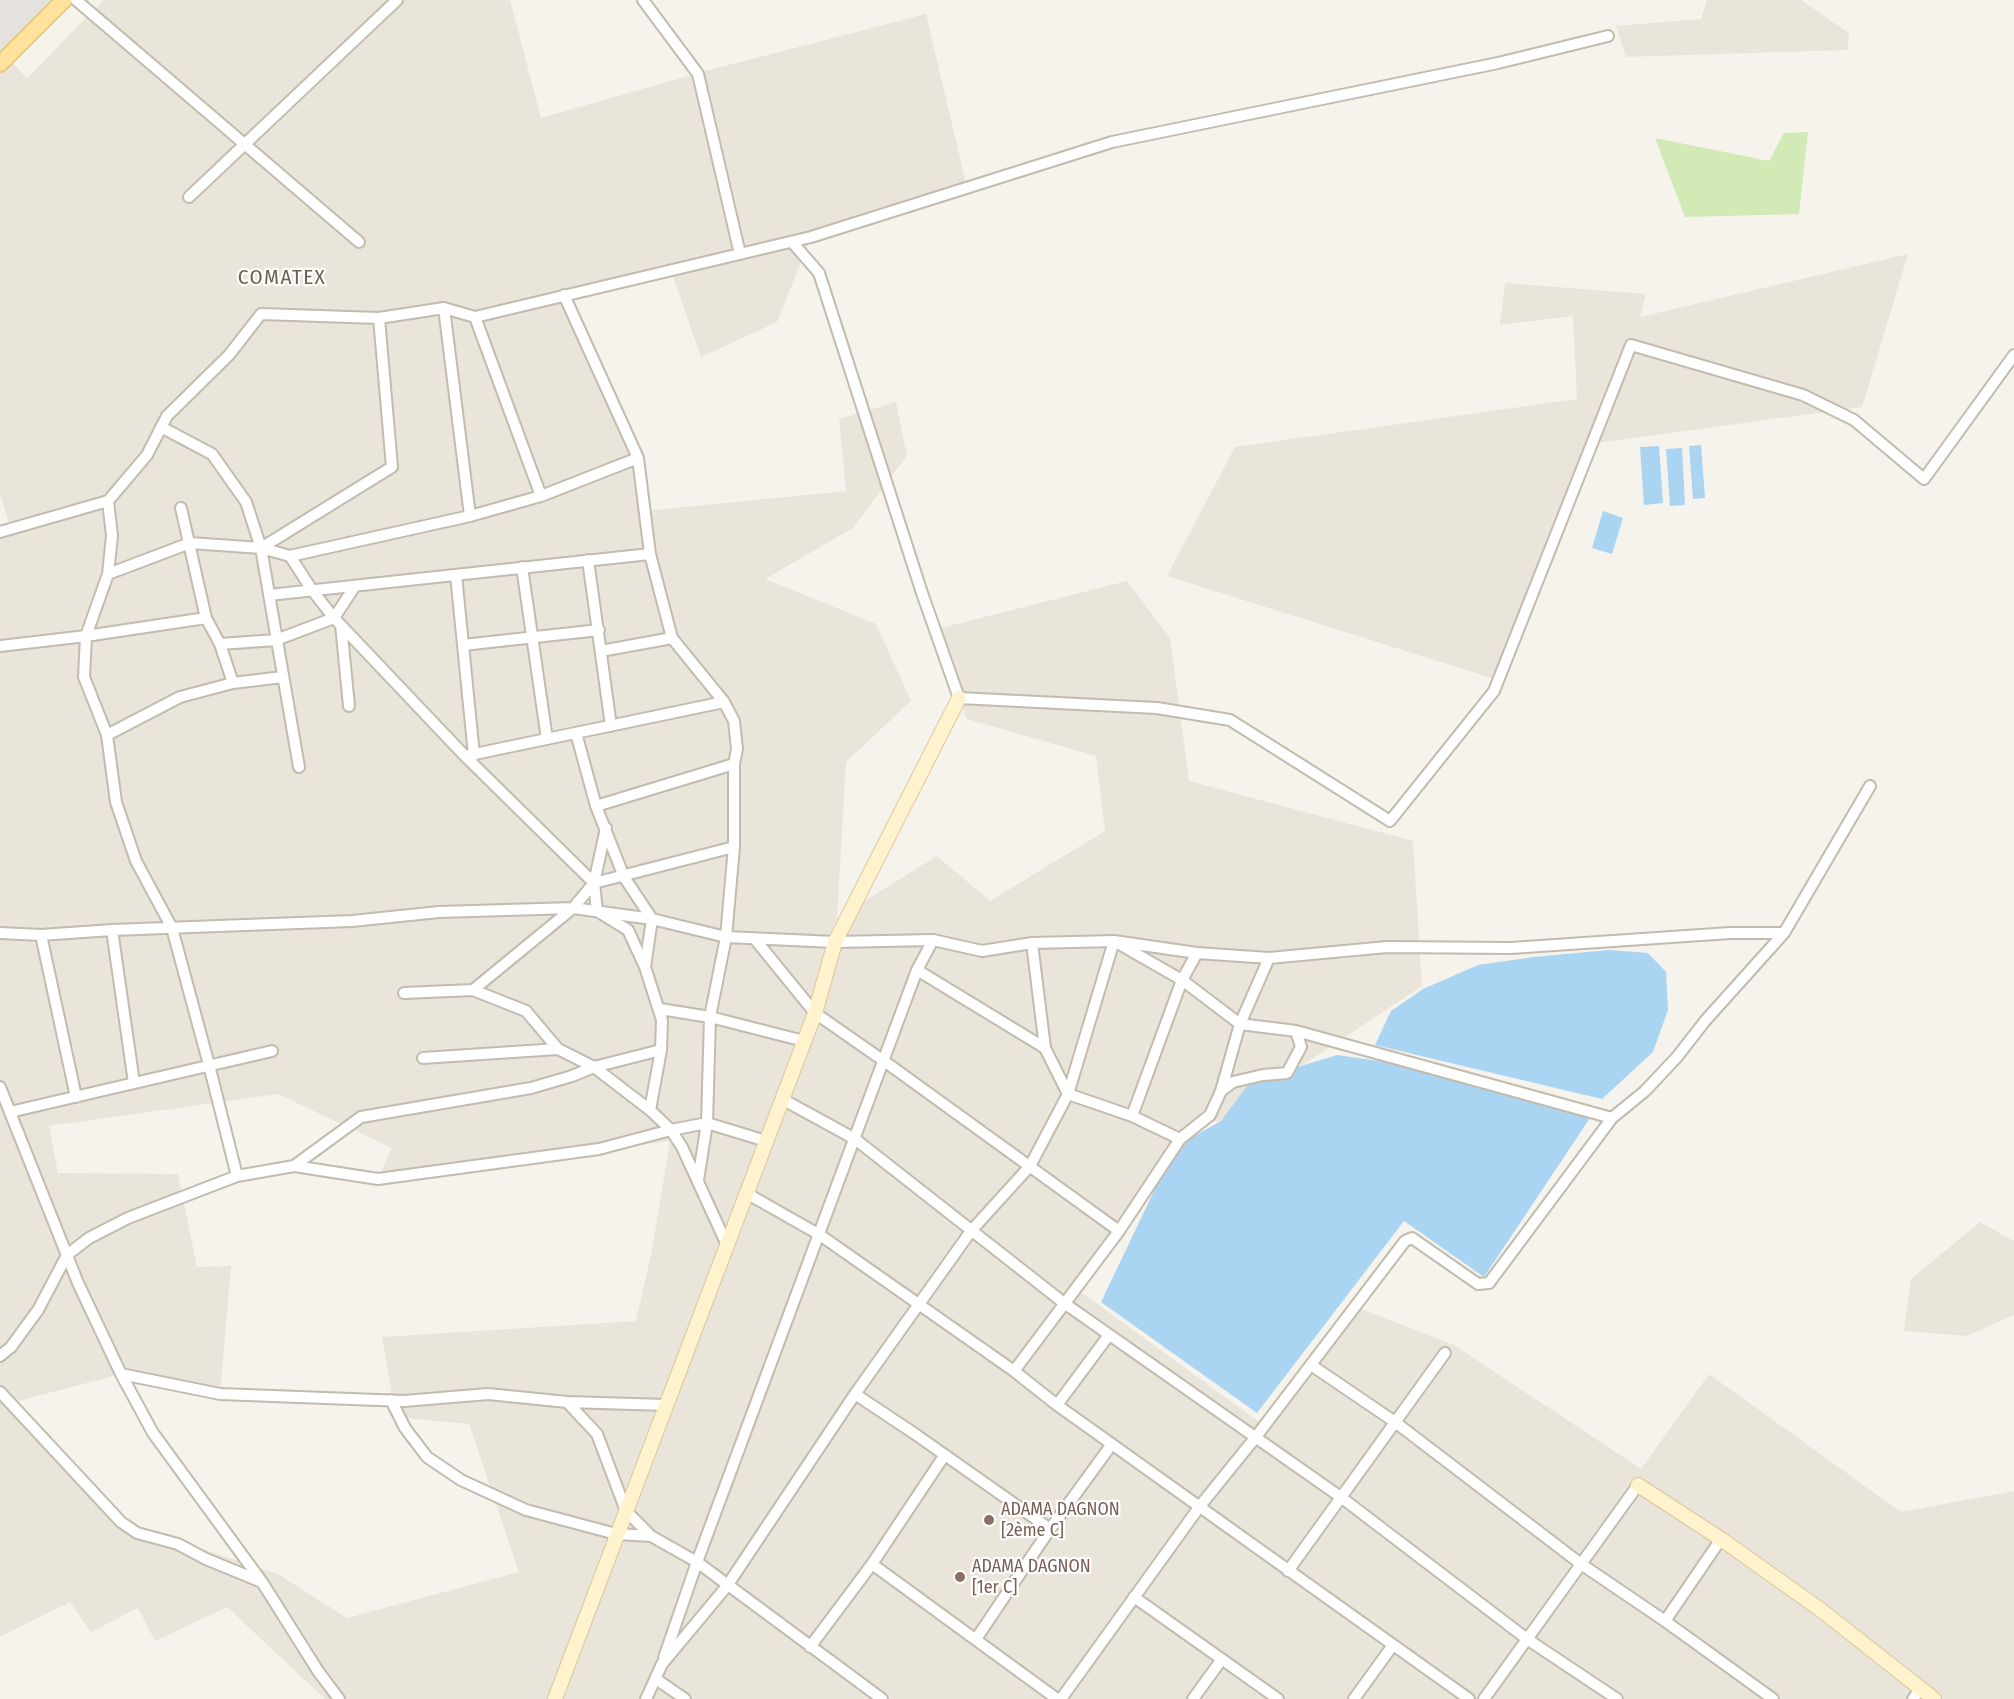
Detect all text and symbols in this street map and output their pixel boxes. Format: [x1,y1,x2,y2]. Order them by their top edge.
district label: COMATEX [238,265,326,291]
place label: ADAMA DAGNON [2ème C] [1001,1499,1120,1541]
marker: ADAMA DAGNON [2ème C] [982,1513,996,1527]
place label: ADAMA DAGNON [1er C] [972,1556,1091,1598]
marker: ADAMA DAGNON [1er C] [953,1570,967,1584]

